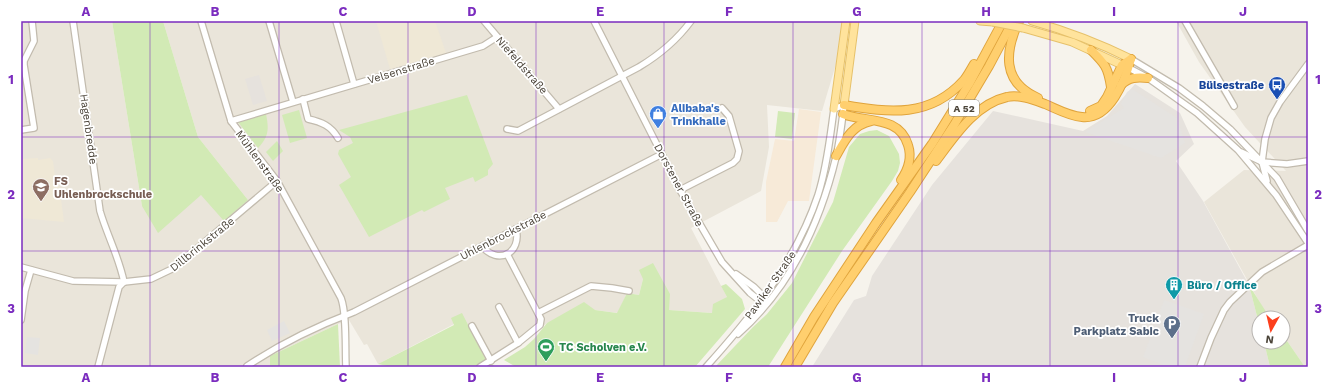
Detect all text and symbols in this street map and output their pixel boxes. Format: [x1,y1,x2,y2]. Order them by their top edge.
text: A [82,4,91,19]
text: B [211,4,220,19]
text: C [339,4,348,19]
text: D [467,4,477,19]
text: E [596,4,604,19]
text: F [725,4,733,19]
text: G [852,4,862,19]
text: H [981,4,991,19]
text: I [1112,4,1116,19]
text: J [1239,4,1247,19]
street label: Niefeldstraße [493,34,550,97]
street label: Velsenstraße [366,54,436,87]
text: 1 [8,72,14,87]
text: 1 [1315,72,1321,87]
bus stop icon: Bülsestraße [1267,75,1287,100]
place label: Bülsestraße [1199,79,1264,92]
street label: Hagenbredde [77,93,100,165]
road number: A 52 [949,100,979,116]
place label: Alibaba's Trinkhalle [671,102,726,128]
shop icon: Alibaba's Trinkhalle [648,104,668,129]
street label: Mühlenstraße [233,128,286,195]
street label: Dorstener Straße [651,142,706,229]
place label: FS Uhlenbrockschule [54,175,152,201]
school or university icon: FS Uhlenbrockschule [31,177,51,202]
text: 2 [7,187,15,202]
text: 2 [1314,187,1322,202]
street label: Uhlenbrockstraße [458,208,549,263]
street label: Dillbrinkstraße [168,215,237,274]
street label: Pawiker Straße [742,249,799,322]
building icon: Büro / Office [1164,275,1184,300]
place label: Büro / Office [1187,279,1257,292]
text: 3 [7,301,15,316]
text: 3 [1314,301,1322,316]
north arrow [1251,310,1291,350]
place label: Truck Parkplatz Sabic [1074,312,1159,338]
parking icon: Truck Parkplatz Sabic [1162,314,1182,339]
text: N [1265,332,1275,346]
sports icon: TC Scholven e.V. [536,337,556,362]
place label: TC Scholven e.V. [559,341,647,354]
text: A [82,370,91,385]
text: B [211,370,220,385]
text: C [339,370,348,385]
text: D [467,370,477,385]
text: E [596,370,604,385]
text: F [725,370,733,385]
text: G [852,370,862,385]
text: H [981,370,991,385]
text: I [1112,370,1116,385]
text: J [1239,370,1247,385]

